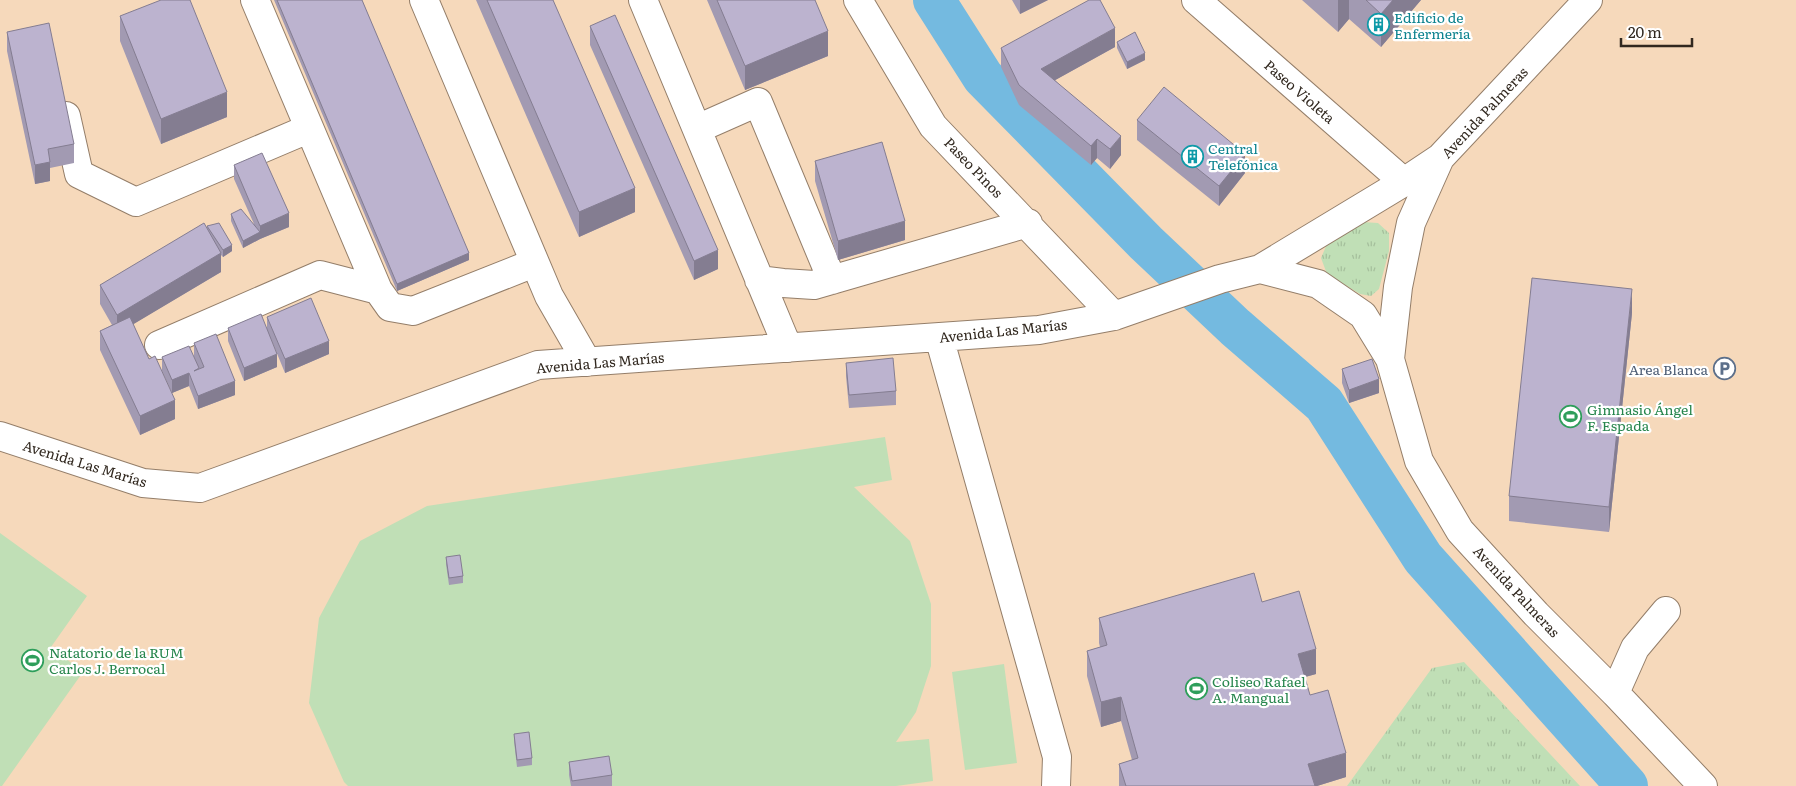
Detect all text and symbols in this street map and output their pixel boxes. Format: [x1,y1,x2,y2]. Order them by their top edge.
place label: Edificio de Enfermería [1394,7,1471,43]
building icon: Edificio de Enfermería [1366,13,1390,37]
scale bar [1621,15,1692,47]
text: 20 m [1628,20,1662,43]
street label: Paseo Violeta [1260,55,1340,128]
street label: Avenida Palmeras [1436,62,1532,162]
street label: Paseo Pinos [940,132,1008,202]
place label: Central Telefónica [1208,138,1278,174]
building icon: Central Telefónica [1180,144,1204,168]
street label: Avenida Las Marías [938,313,1068,347]
street label: Avenida Las Marías [535,346,665,378]
parking icon: Area Blanca [1712,357,1736,381]
place label: Area Blanca [1629,359,1708,379]
place label: Gimnasio Ángel F. Espada [1587,399,1693,435]
sports icon: Gimnasio Ángel F. Espada [1559,405,1583,429]
street label: Avenida Las Marías [21,435,149,491]
street label: Avenida Palmeras [1469,541,1565,641]
place label: Natatorio de la RUM Carlos J. Berrocal [49,642,184,678]
sports icon: Natatorio de la RUM Carlos J. Berrocal [21,648,45,672]
place label: Coliseo Rafael A. Mangual [1212,671,1306,707]
sports icon: Coliseo Rafael A. Mangual [1184,677,1208,701]

